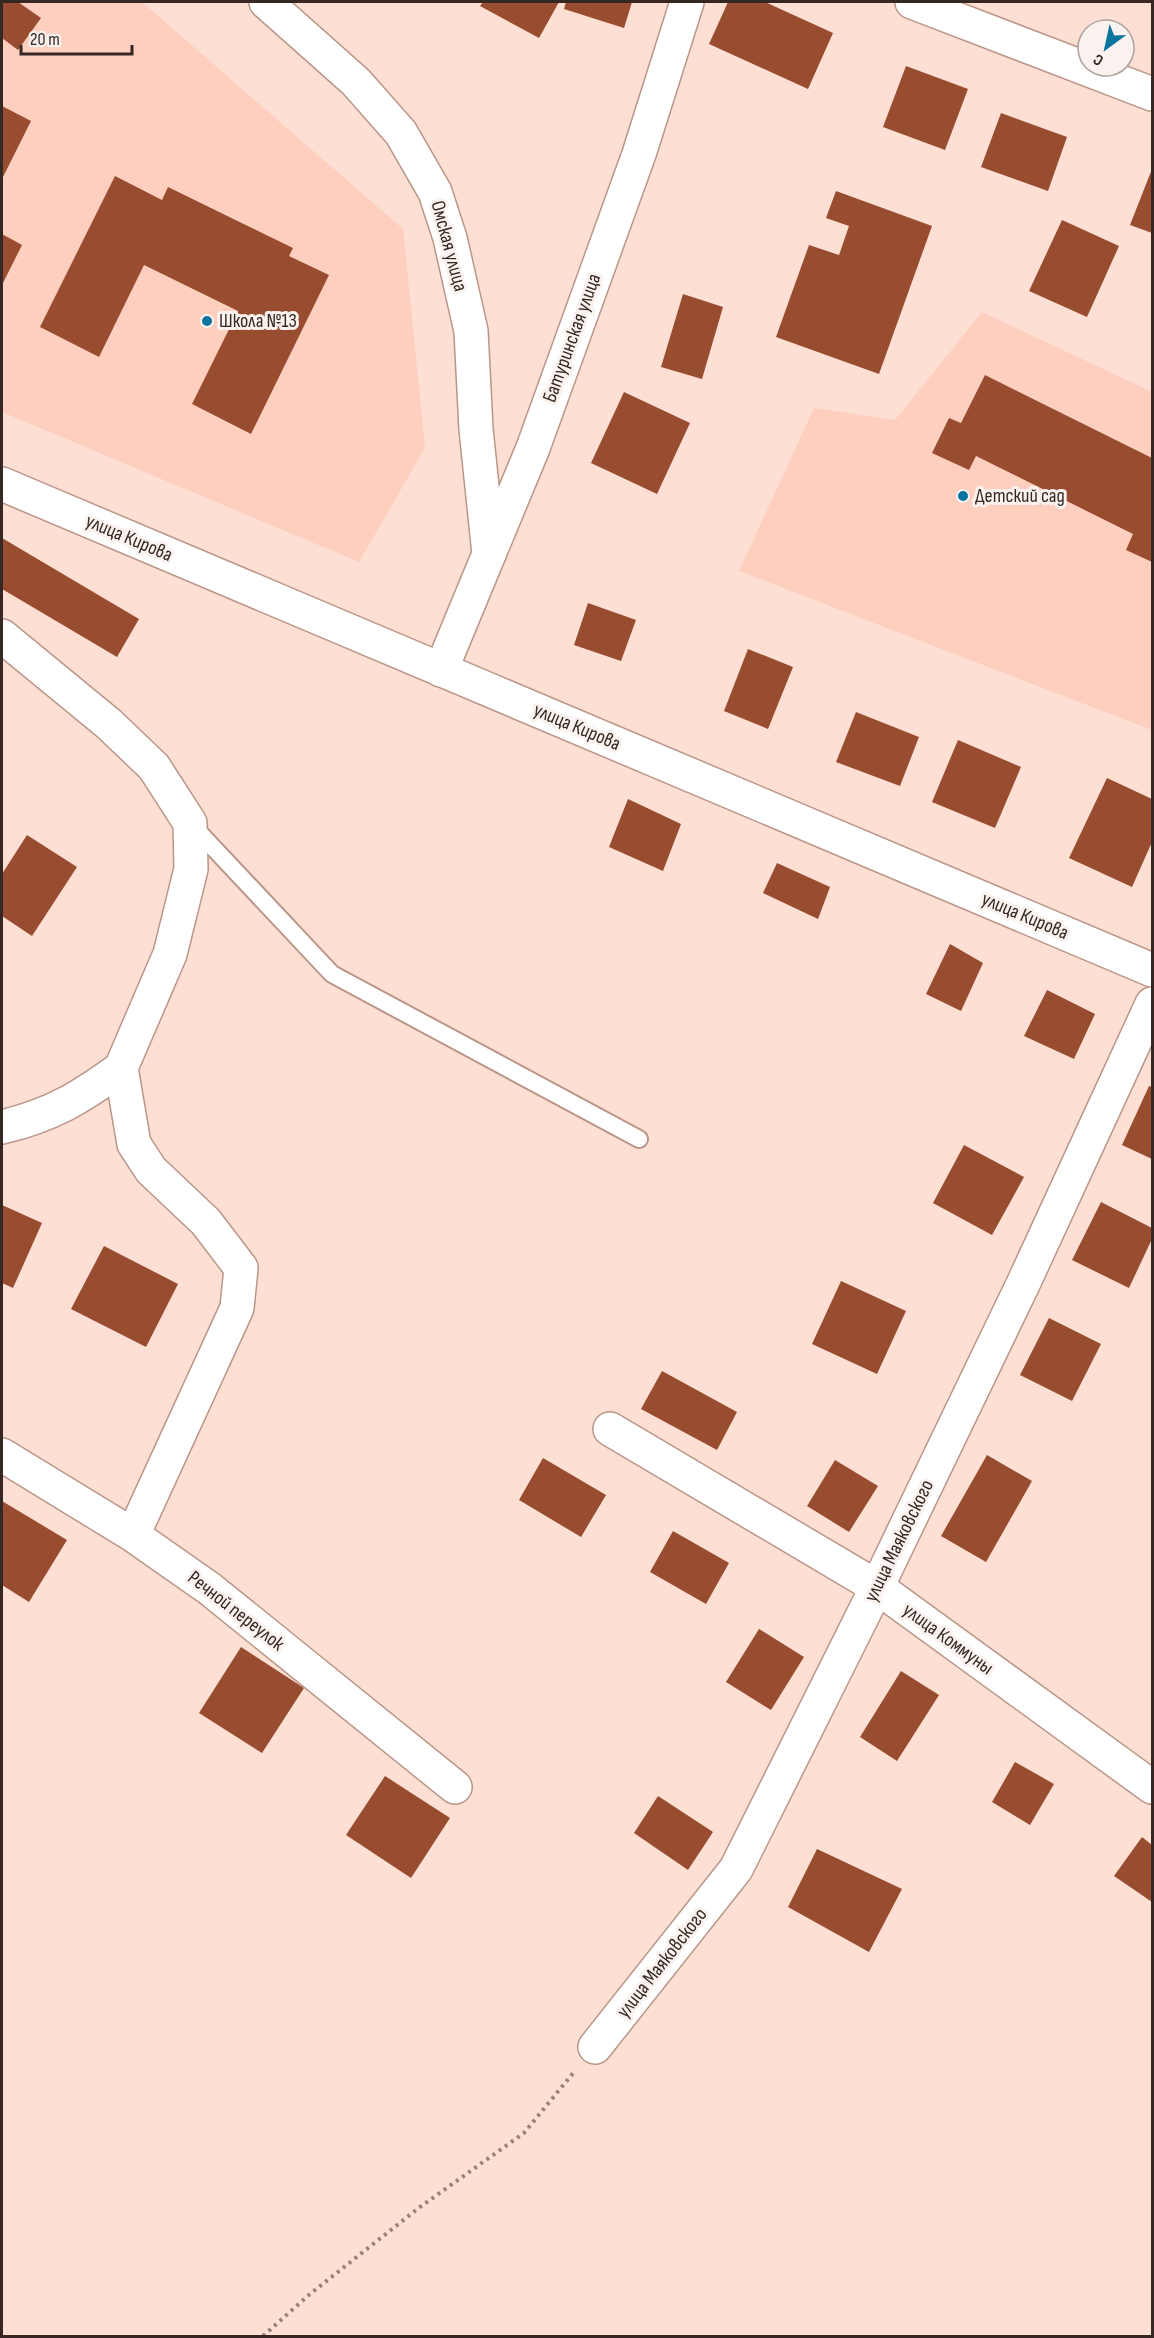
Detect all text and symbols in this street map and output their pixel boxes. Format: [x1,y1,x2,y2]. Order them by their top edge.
scale bar [21,18,132,56]
north arrow [1076,18,1136,78]
text: 20 m [30,29,60,50]
text: С [1090,49,1107,70]
street label: Омская улица [425,198,473,294]
street label: Батуринская улица [538,270,606,406]
place label: Школа №13 [219,309,297,333]
marker: Школа №13 [200,314,214,328]
place label: Детский сад [975,484,1065,508]
marker: Детский сад [956,489,970,503]
street label: улица Кирова [82,509,176,567]
street label: улица Кирова [530,698,624,756]
street label: улица Кирова [978,887,1072,945]
street label: улица Маяковского [859,1476,939,1606]
street label: Речной переулок [183,1566,289,1656]
street label: улица Коммуны [898,1598,998,1680]
street label: улица Маяковского [612,1903,712,2023]

